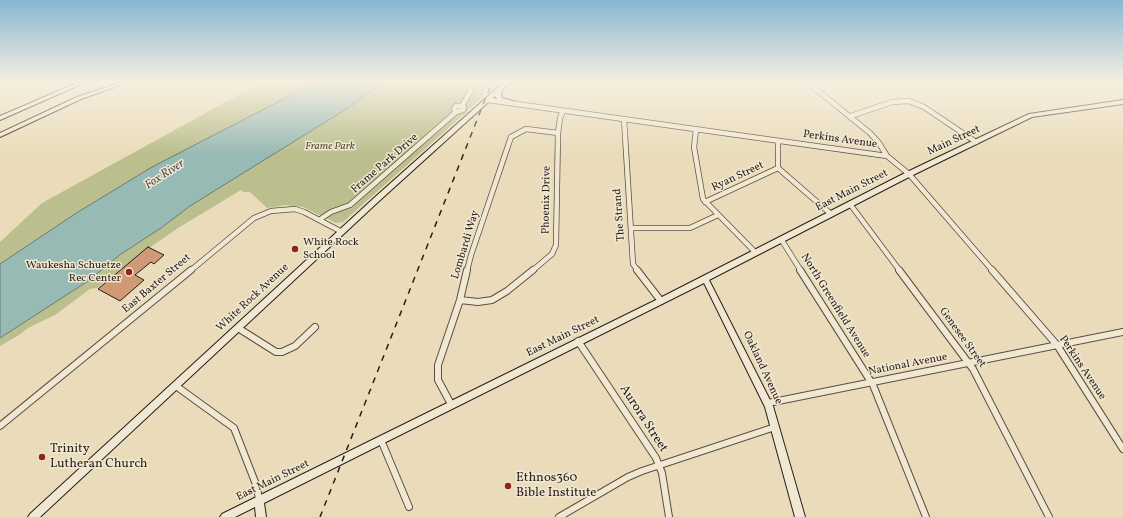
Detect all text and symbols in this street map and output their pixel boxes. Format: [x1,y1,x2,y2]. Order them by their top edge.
street label: Main Street [926,123,982,159]
street label: Perkins Avenue [802,128,878,152]
street label: Frame Park Drive [349,131,421,197]
park label: Frame Park [305,140,355,154]
water label: Fox River [143,157,187,193]
street label: Ryan Street [710,159,766,195]
street label: Phoenix Drive [540,166,554,234]
street label: East Main Street [814,167,890,215]
street label: The Strand [612,188,628,242]
street label: Lombardi Way [449,209,483,281]
place label: White Rock School [303,236,359,262]
marker: White Rock School [290,244,300,254]
street label: East Baxter Street [120,251,194,317]
street label: North Greenfield Avenue [797,251,873,361]
place label: Waukesha Schuetze Rec Center [26,259,121,285]
street label: White Rock Avenue [214,261,292,335]
marker: Waukesha Schuetze Rec Center [124,267,134,277]
street label: Genesee Street [936,305,988,371]
street label: East Main Street [524,314,602,360]
street label: Oakland Avenue [739,329,785,407]
street label: Perkins Avenue [1056,333,1108,403]
street label: National Avenue [867,351,949,379]
street label: Aurora Street [615,382,671,456]
place label: Trinity Lutheran Church [50,442,148,473]
marker: Trinity Lutheran Church [37,452,47,462]
street label: East Main Street [234,458,312,504]
place label: Ethnos360 Bible Institute [516,471,597,502]
marker: Ethnos360 Bible Institute [503,481,513,491]

